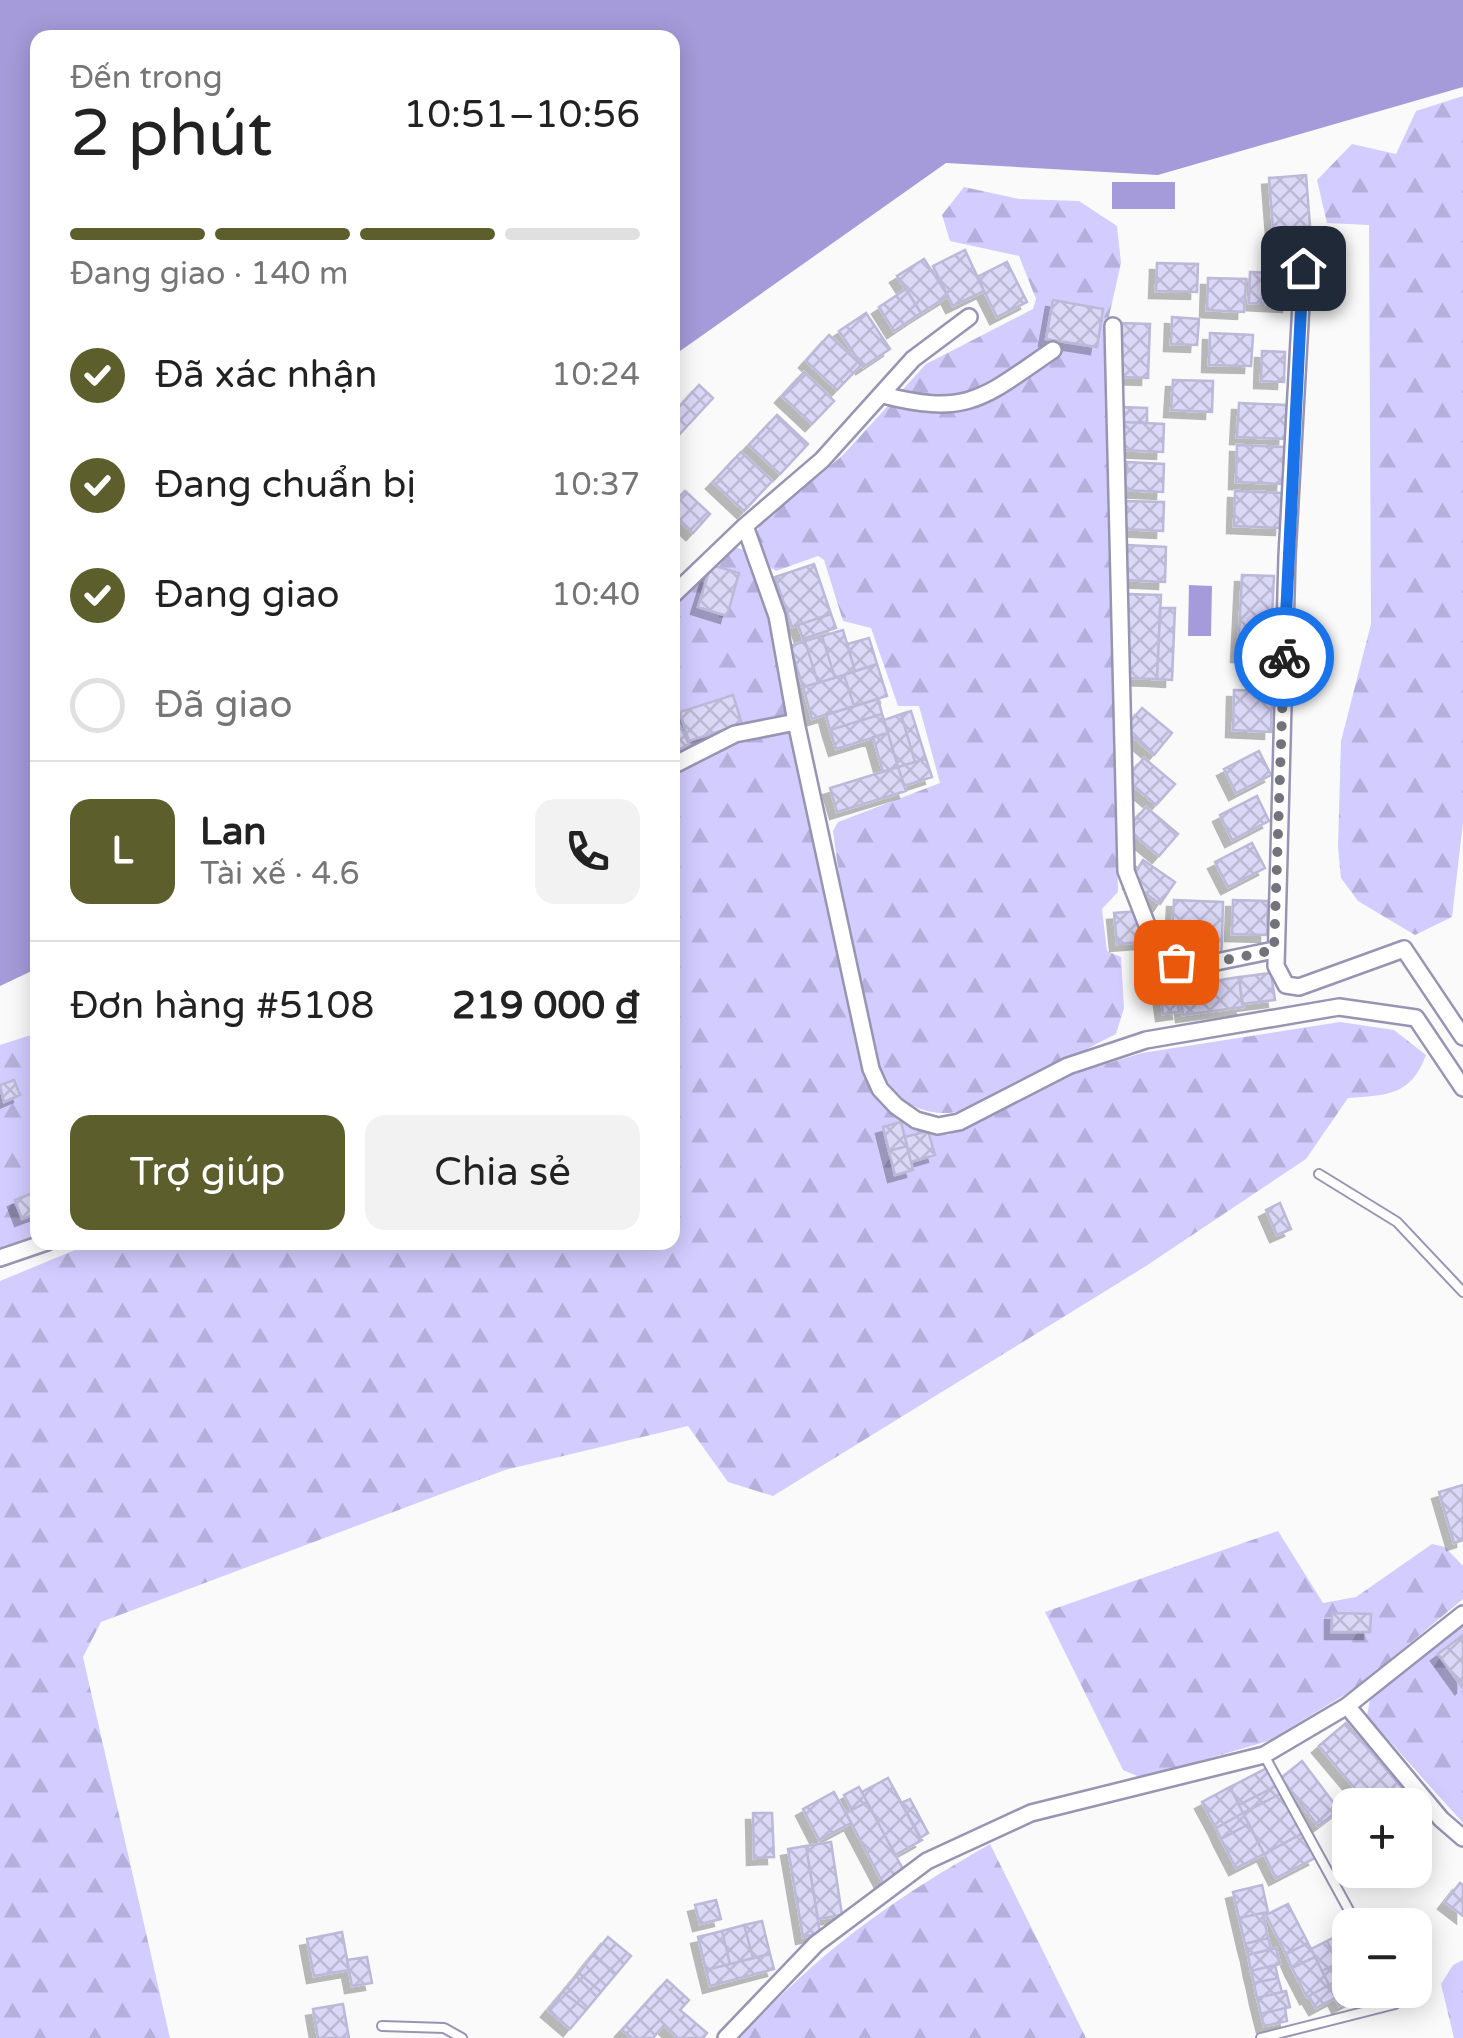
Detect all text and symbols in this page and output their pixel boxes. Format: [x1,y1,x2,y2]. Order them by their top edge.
text: Đến trong [70,59,223,97]
text: 10:51–10:56 [403,92,640,138]
text: 2 phút [70,95,272,174]
pin [1261,226,1346,311]
icon: home [1276,241,1331,296]
text: Đang giao · 140 m [70,255,348,293]
icon: check [70,348,125,403]
text: Đã xác nhận [155,352,377,398]
text: 10:24 [551,356,640,394]
icon: check [70,458,125,513]
text: Đang chuẩn bị [155,462,416,508]
text: 10:37 [551,466,640,504]
icon: check [70,568,125,623]
text: Đang giao [155,572,340,618]
text: 10:40 [551,576,640,614]
courier [1234,607,1334,707]
icon: bike [1257,630,1312,685]
text: Đã giao [155,682,293,728]
button: phone [535,799,640,904]
text: Lan [200,809,266,855]
text: L [112,828,133,874]
text: Tài xế · 4.6 [200,855,360,893]
pin [1134,920,1219,1005]
icon: bag [1149,935,1204,990]
text: Đơn hàng #5108 [70,983,374,1029]
text: 219 000 ₫ [452,983,640,1029]
button: Trợ giúp [70,1115,345,1230]
button: Chia sẻ [365,1115,640,1230]
map controls [1332,1788,1432,2008]
button: + [1332,1788,1432,1888]
button: − [1332,1908,1432,2008]

